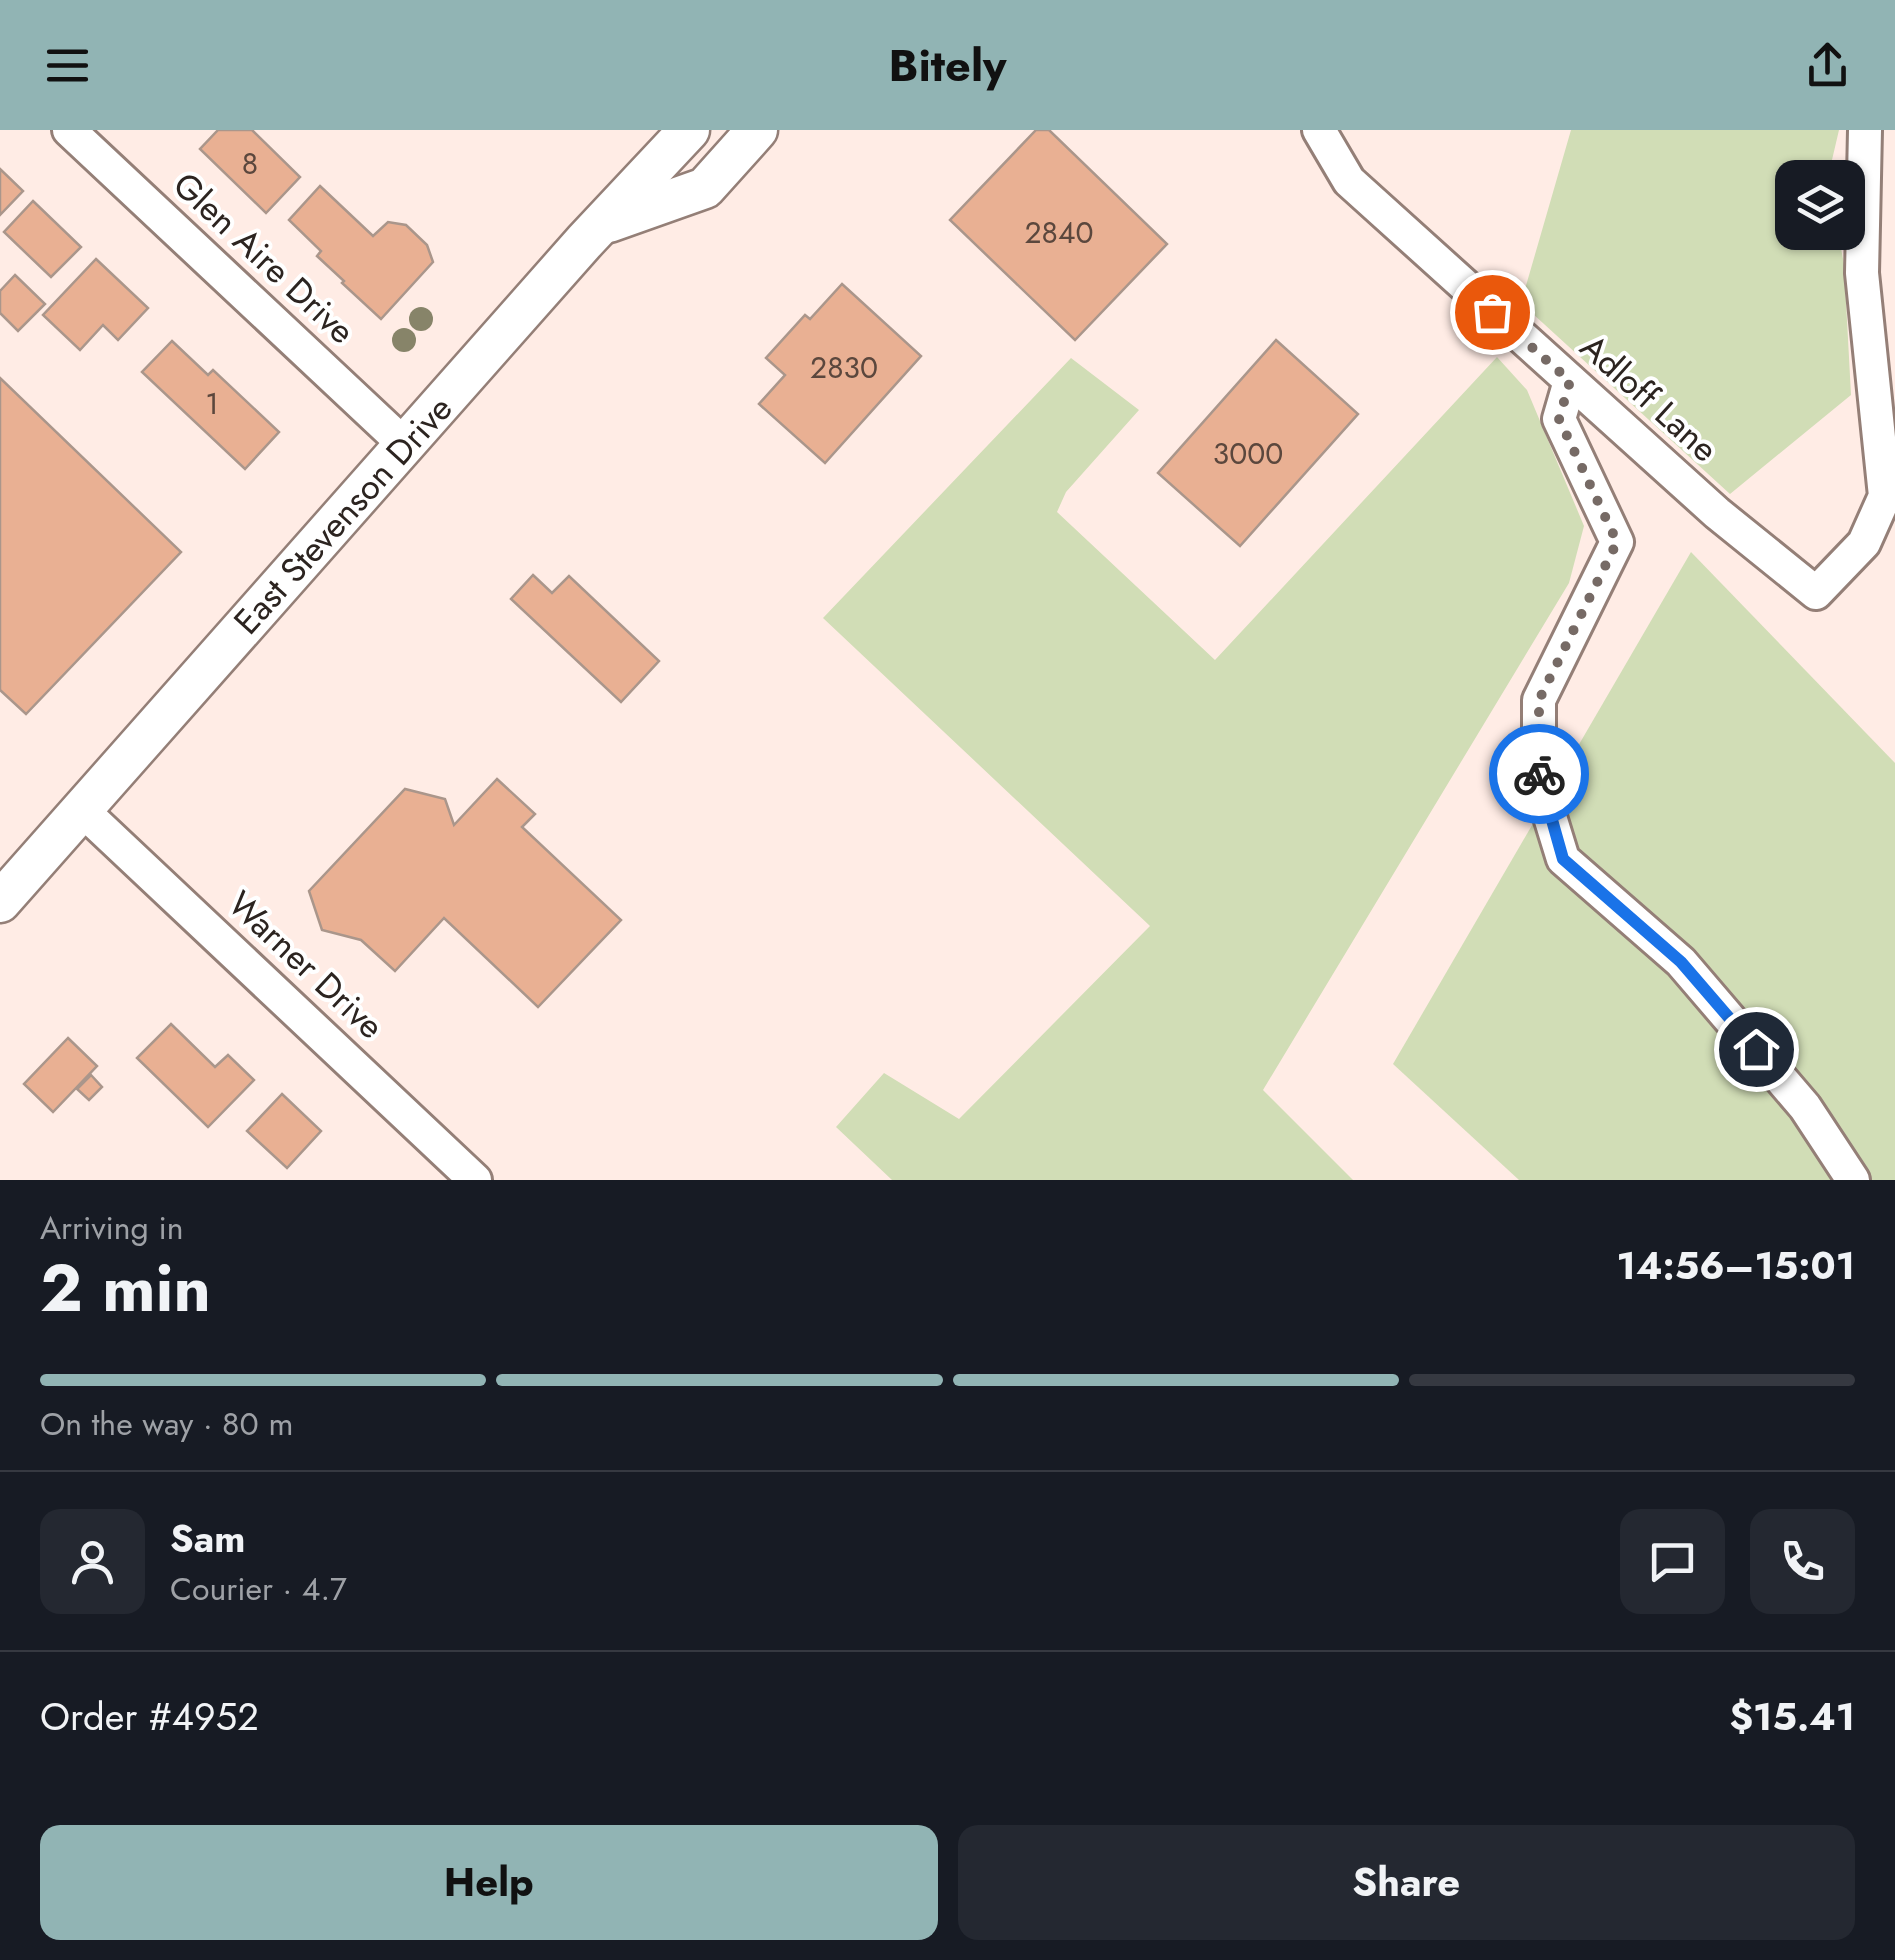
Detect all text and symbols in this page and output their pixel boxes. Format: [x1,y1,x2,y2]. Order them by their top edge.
text: Bitely [889,33,1007,98]
icon: menu [40,38,95,93]
icon: share [1800,38,1855,93]
house number: 8 [242,142,258,185]
map controls [1775,160,1865,250]
button: layers [1775,160,1865,250]
street label: Glen Aire Drive [162,161,366,355]
house number: 2840 [1025,211,1093,254]
pin [1450,270,1535,355]
icon: bag [1465,285,1520,340]
street label: Adloff Lane [1569,323,1729,473]
house number: 2830 [810,346,878,389]
house number: 1 [205,382,219,425]
street label: East Stevenson Drive [222,385,464,645]
house number: 3000 [1213,432,1283,475]
courier [1489,724,1589,824]
icon: bike [1512,747,1567,802]
street label: Warner Drive [217,880,395,1050]
pin [1714,1007,1799,1092]
icon: home [1729,1022,1784,1077]
text: Arriving in [40,1205,184,1251]
text: 14:56–15:01 [1617,1238,1855,1293]
text: 2 min [40,1241,211,1335]
text: On the way · 80 m [40,1401,293,1447]
button: person [40,1509,145,1614]
button: chat [1620,1509,1725,1614]
button: phone [1750,1509,1855,1614]
text: Sam [170,1511,245,1566]
text: Courier · 4.7 [170,1566,347,1612]
text: Order #4952 [40,1689,259,1744]
text: $15.41 [1729,1689,1855,1744]
button: Help [40,1825,938,1940]
button: Share [958,1825,1855,1940]

